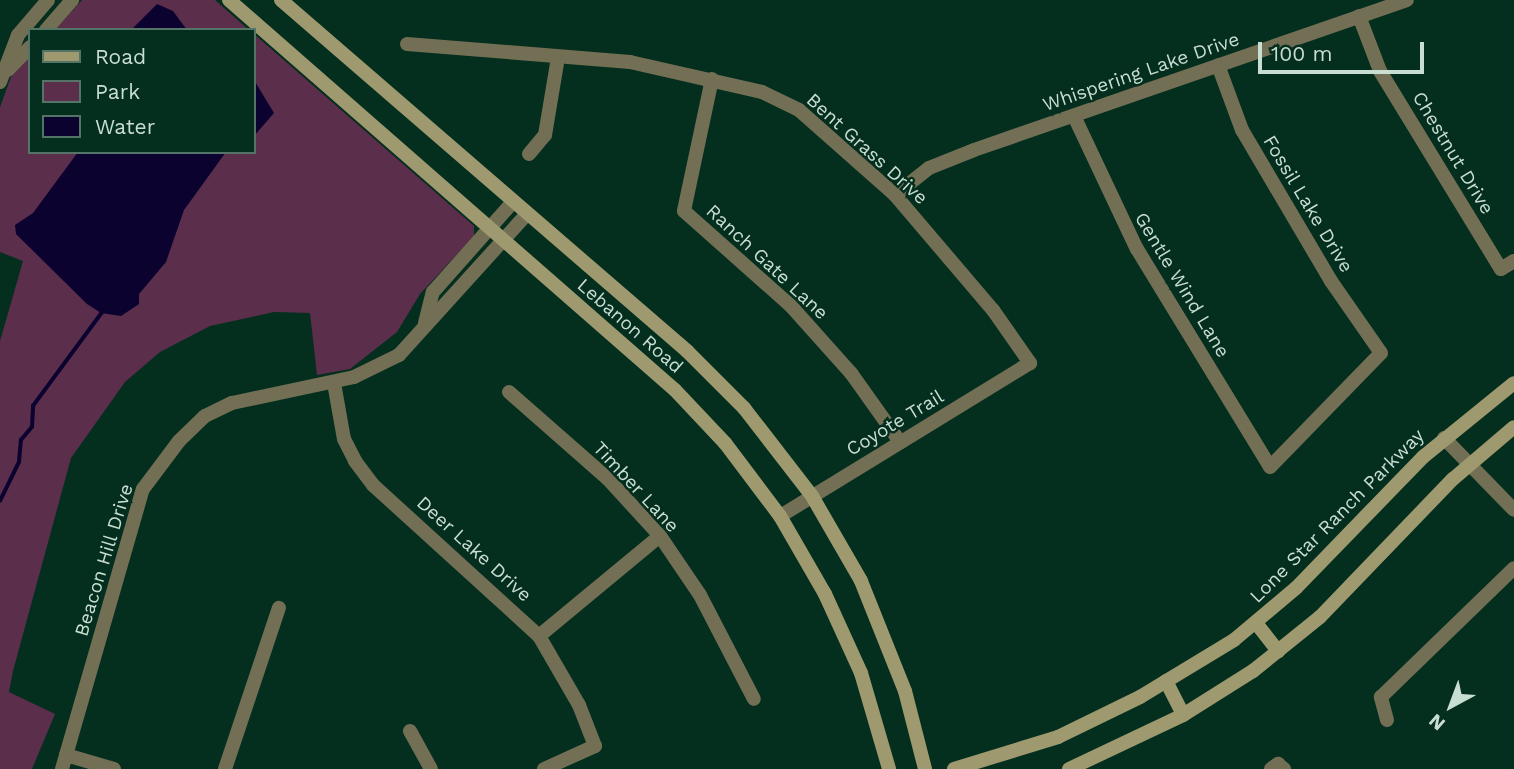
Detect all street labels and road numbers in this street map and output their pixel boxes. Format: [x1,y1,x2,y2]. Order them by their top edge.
street label: Whispering Lake Drive [1040,28,1242,116]
street label: Chestnut Drive [1407,88,1499,218]
street label: Bent Grass Drive [802,89,932,209]
street label: Fossil Lake Drive [1258,131,1358,277]
street label: Ranch Gate Lane [701,200,833,324]
street label: Gentle Wind Lane [1130,208,1234,362]
street label: Lebanon Road [573,274,687,378]
street label: Coyote Trail [842,385,948,461]
street label: Lone Star Ranch Parkway [1245,424,1429,608]
street label: Timber Lane [588,437,684,537]
street label: Beacon Hill Drive [70,481,138,639]
street label: Deer Lake Drive [412,491,536,607]

